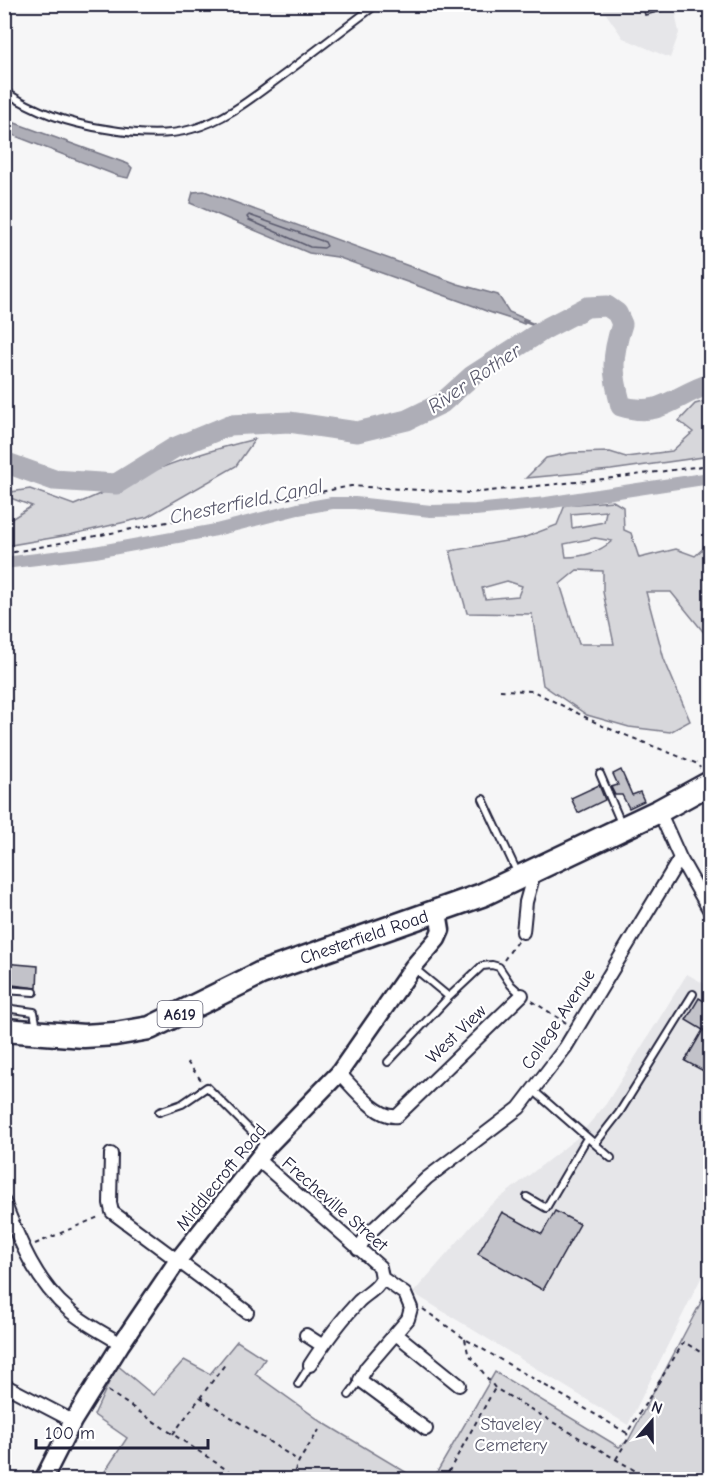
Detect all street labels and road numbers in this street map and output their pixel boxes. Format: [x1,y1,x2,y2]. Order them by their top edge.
street label: Chesterfield Road [297,906,431,969]
street label: College Avenue [517,965,600,1074]
street label: West View [422,1000,491,1068]
road number: A619 [158,1001,202,1027]
street label: Middlecroft Road [172,1120,271,1235]
street label: Frecheville Street [278,1153,392,1257]

